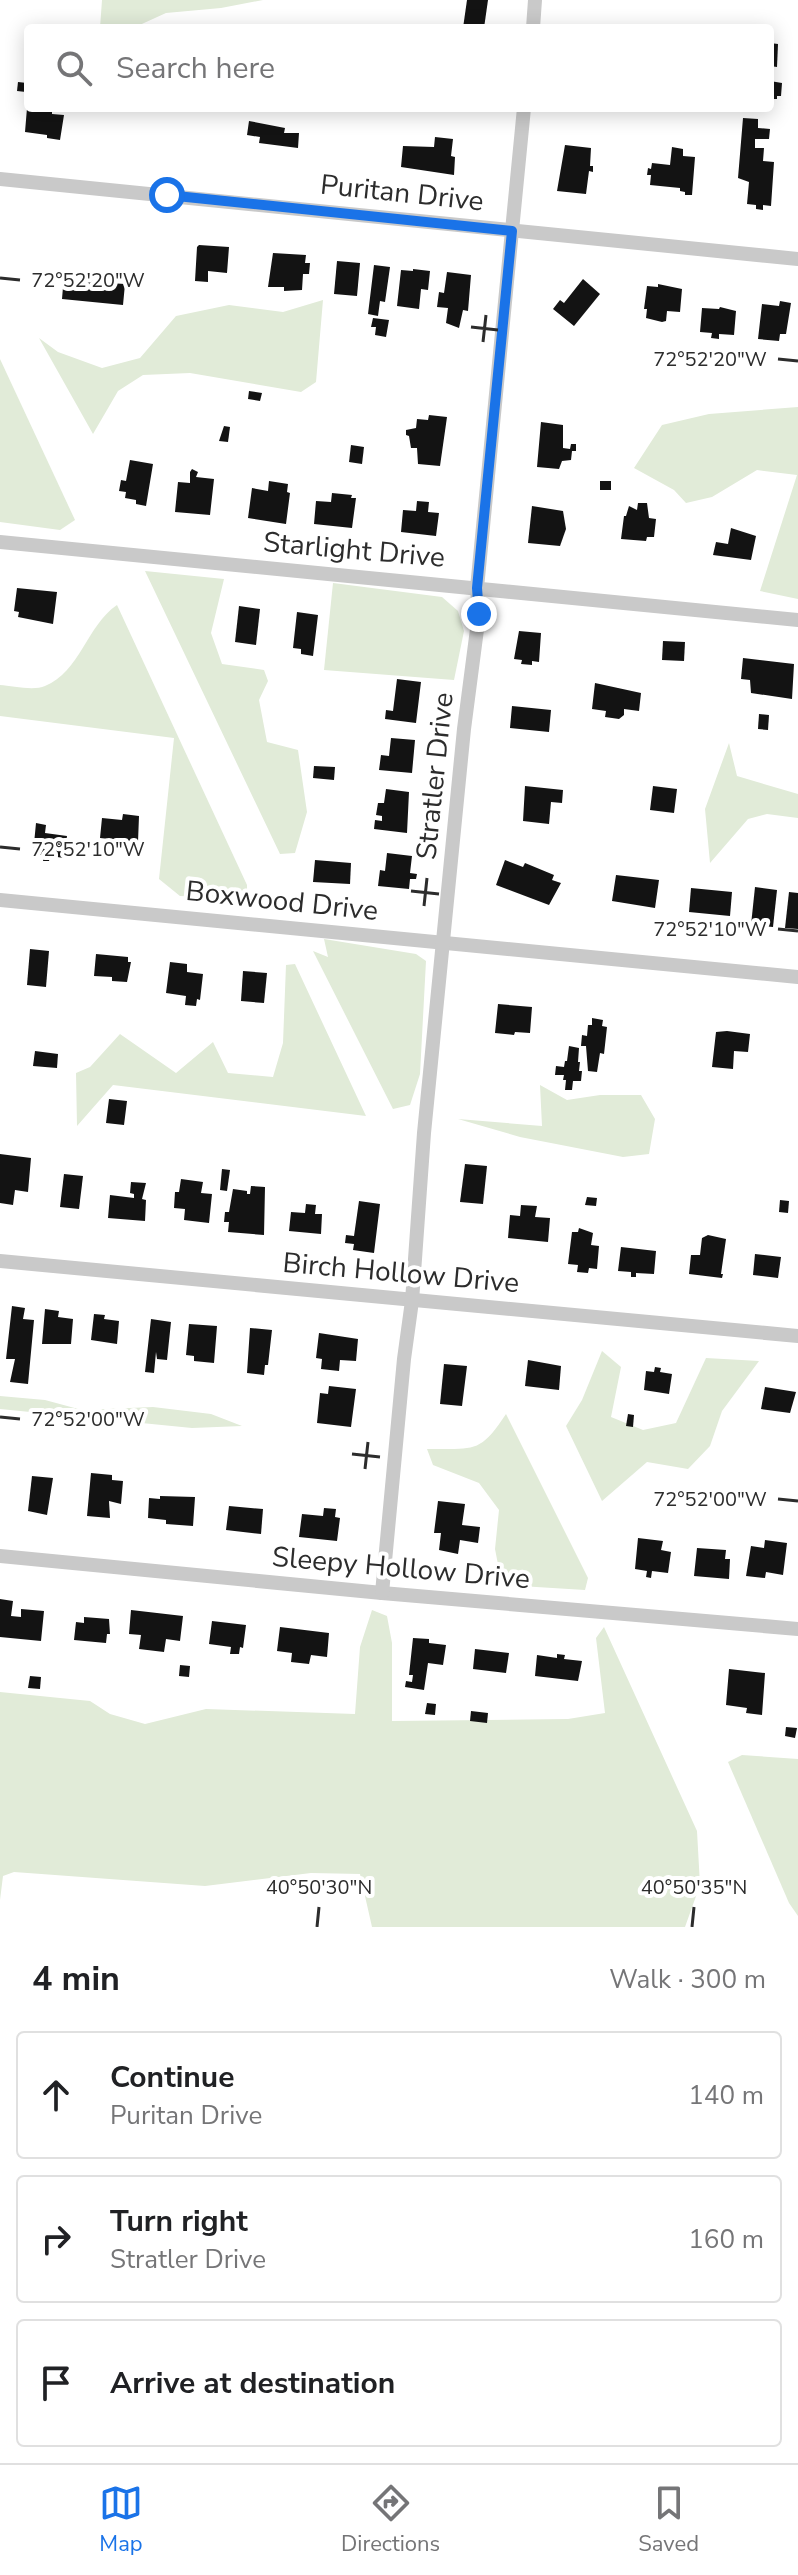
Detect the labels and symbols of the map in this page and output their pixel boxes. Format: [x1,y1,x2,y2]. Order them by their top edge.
street label: Puritan Drive [319,166,485,220]
route start [149,177,185,213]
text: 72°52'20"W [31,267,145,294]
text: 72°52'20"W [653,346,767,373]
street label: Starlight Drive [262,523,446,577]
route end [461,596,497,632]
street label: Stratler Drive [407,690,463,862]
text: 72°52'10"W [31,836,145,863]
street label: Boxwood Drive [184,872,380,930]
text: 72°52'10"W [653,916,767,943]
street label: Birch Hollow Drive [281,1244,521,1302]
text: 72°52'00"W [31,1406,145,1433]
text: 72°52'00"W [653,1486,767,1513]
street label: Sleepy Hollow Drive [270,1538,532,1598]
text: 40°50'30"N [266,1874,372,1901]
text: 40°50'35"N [641,1874,747,1901]

